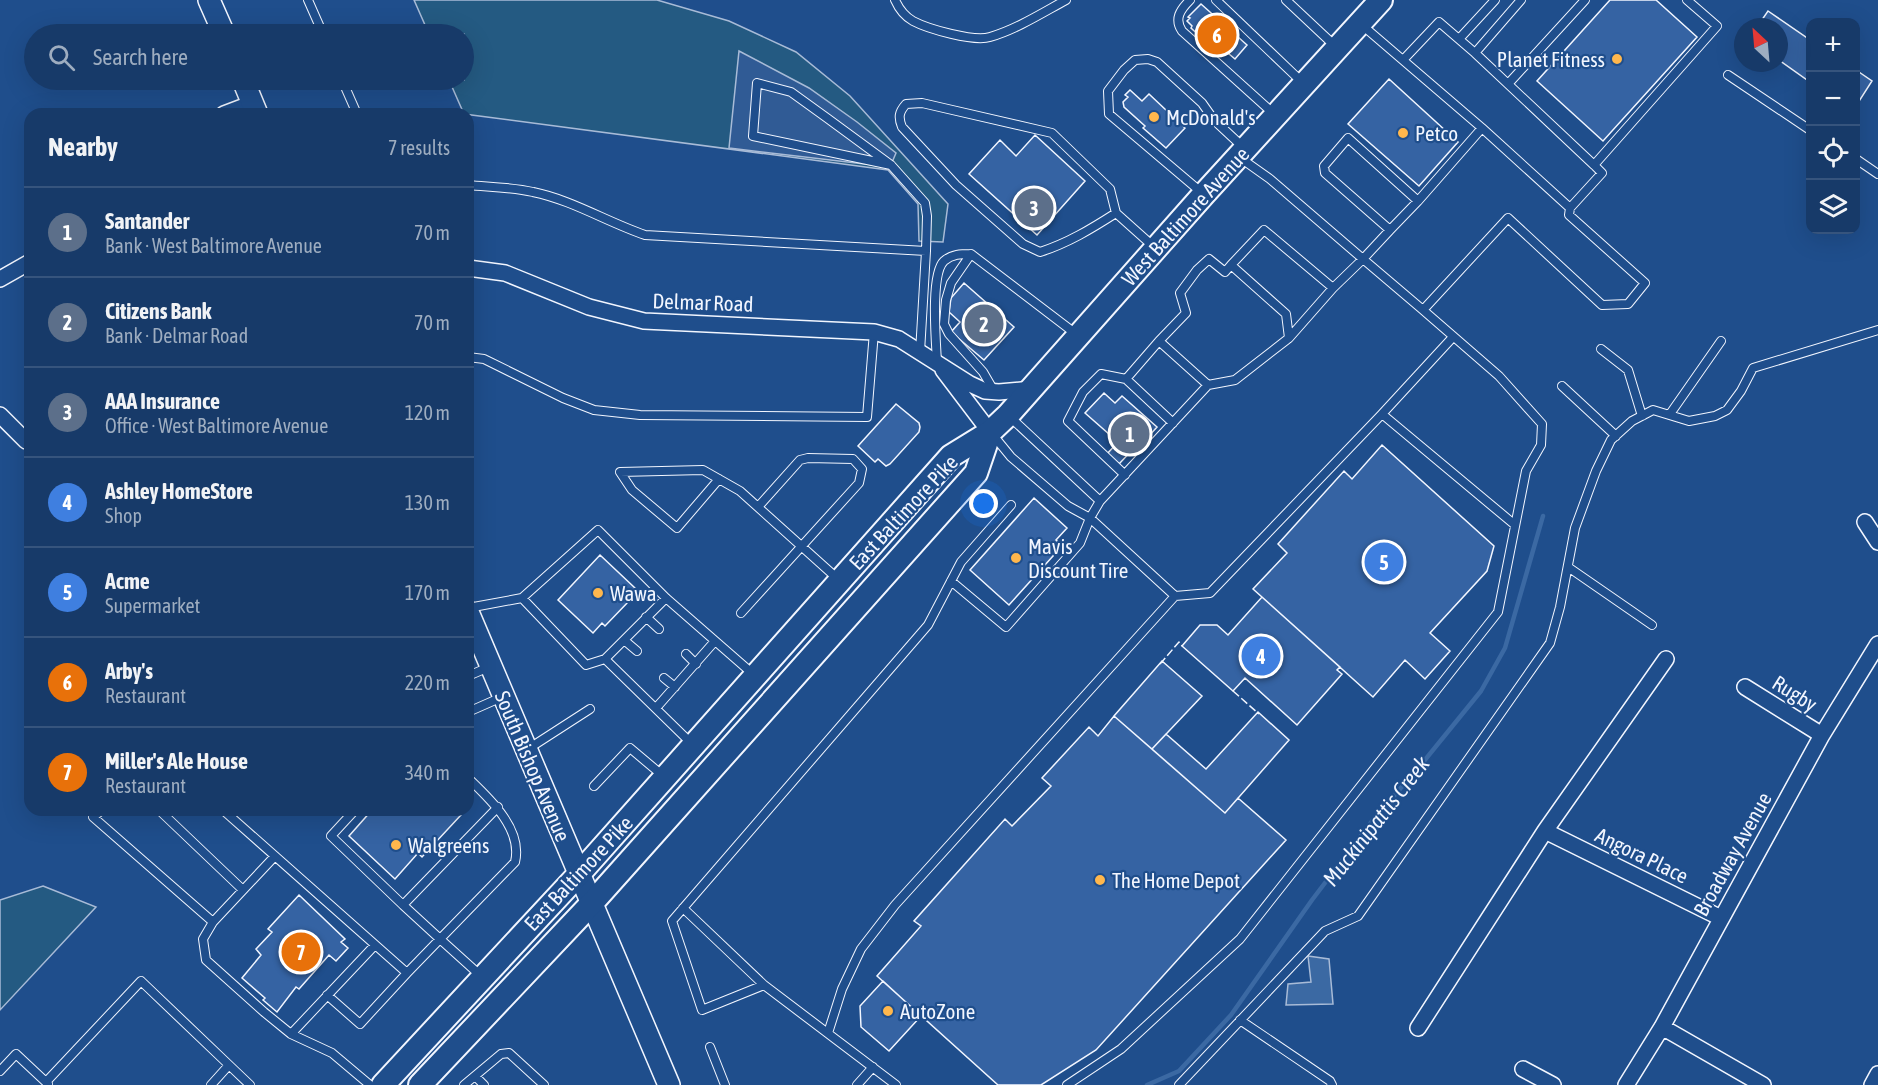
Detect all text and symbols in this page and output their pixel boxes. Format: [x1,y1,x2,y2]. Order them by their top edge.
pin: 6 [1198,12,1236,57]
north arrow [1734,18,1788,72]
map controls [1806,18,1860,234]
button: + [1806,18,1860,72]
search box [24,24,474,90]
icon: search [45,41,78,74]
text: Search here [93,44,188,70]
place label: Planet Fitness [1497,47,1605,71]
marker: Planet Fitness [1610,52,1624,66]
button: − [1806,72,1860,126]
place label: McDonald's [1166,105,1256,129]
marker: McDonald's [1147,110,1161,124]
place label: Petco [1415,121,1458,145]
marker: Petco [1396,126,1410,140]
button: locate [1806,126,1860,180]
text: Nearby [48,132,118,162]
text: 7 results [388,136,450,159]
street label: West Baltimore Avenue [1116,142,1254,290]
button: layers [1806,180,1860,234]
pin: 3 [1014,186,1054,230]
text: Santander [105,208,189,234]
text: 1 [63,221,72,244]
text: 70 m [414,221,450,244]
text: Bank · West Baltimore Avenue [105,234,322,257]
street label: Delmar Road [652,288,754,316]
text: Citizens Bank [105,298,212,324]
pin: 2 [964,302,1004,346]
text: 2 [63,311,72,334]
text: 70 m [414,311,450,334]
text: Bank · Delmar Road [105,324,248,347]
text: AAA Insurance [105,388,220,414]
text: 3 [63,401,72,424]
text: 120 m [405,401,450,424]
pin: 1 [1110,412,1150,456]
text: Office · West Baltimore Avenue [105,414,328,437]
street label: East Baltimore Pike [844,450,962,574]
text: Ashley HomeStore [105,478,253,504]
your location [969,489,998,518]
text: 4 [63,491,72,514]
text: 130 m [405,491,450,514]
text: Shop [105,504,142,527]
place label: Mavis Discount Tire [1028,534,1128,582]
pin: 5 [1364,540,1404,584]
marker: Mavis Discount Tire [1009,551,1023,565]
text: Acme [105,568,150,594]
text: 5 [63,581,72,604]
text: 170 m [405,581,450,604]
place label: Wawa [610,581,656,605]
marker: Wawa [591,586,605,600]
text: Supermarket [105,594,200,617]
pin: 4 [1242,634,1280,678]
text: Arby's [105,658,153,684]
street label: Rugby [1768,670,1822,716]
text: 6 [63,671,72,694]
text: 220 m [405,671,450,694]
text: Restaurant [105,684,186,707]
street label: South Bishop Avenue [490,687,576,845]
text: Miller's Ale House [105,748,248,774]
water label: Muckinipattis Creek [1317,751,1435,891]
text: 7 [63,761,72,784]
text: 340 m [405,761,450,784]
text: Restaurant [105,774,186,797]
street label: Broadway Avenue [1688,788,1776,920]
street label: East Baltimore Pike [519,811,637,935]
street label: Angora Place [1592,822,1692,888]
place label: Walgreens [408,833,489,857]
marker: Walgreens [389,838,403,852]
place label: The Home Depot [1112,868,1240,892]
marker: The Home Depot [1093,873,1107,887]
pin: 7 [282,930,320,974]
place label: AutoZone [900,999,975,1023]
marker: AutoZone [881,1004,895,1018]

